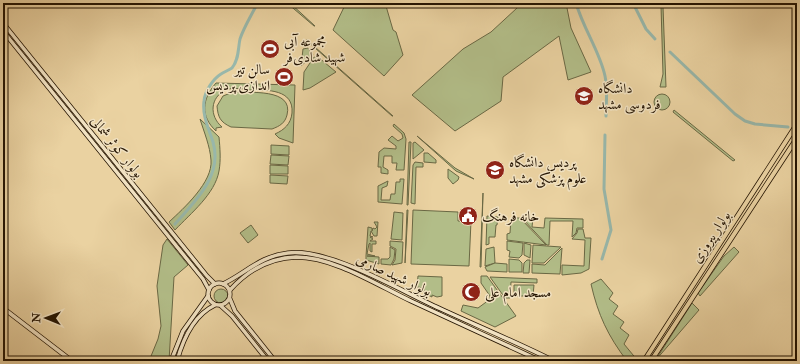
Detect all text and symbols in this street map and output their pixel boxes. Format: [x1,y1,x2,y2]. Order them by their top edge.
place label: مجموعه آبی شهید شادی‌فر [282,33,345,67]
sports icon: مجموعه آبی شهید شادی‌فر [259,38,281,60]
place label: سالن تیر اندازی پردیس [206,61,270,95]
sports icon: سالن تیر اندازی پردیس [273,66,295,88]
place label: دانشگاه فردوسی مشهد [598,79,661,114]
school or university icon: دانشگاه فردوسی مشهد [573,85,595,107]
street label: بولوار کوثر شمالی [87,113,147,182]
place label: پردیس دانشگاه علوم پزشکی مشهد [509,153,587,191]
school or university icon: پردیس دانشگاه علوم پزشکی مشهد [484,159,506,181]
public building icon: خانه فرهنگ [457,205,479,227]
place label: خانه فرهنگ [482,207,539,225]
street label: بولوار پیروزی [688,208,736,267]
street label: بولوار شهید صارمی [353,250,435,301]
mosque icon: مسجد امام علی [460,281,482,303]
place label: مسجد امام علی [485,284,551,305]
north arrow [26,298,66,338]
text: N [30,312,43,324]

